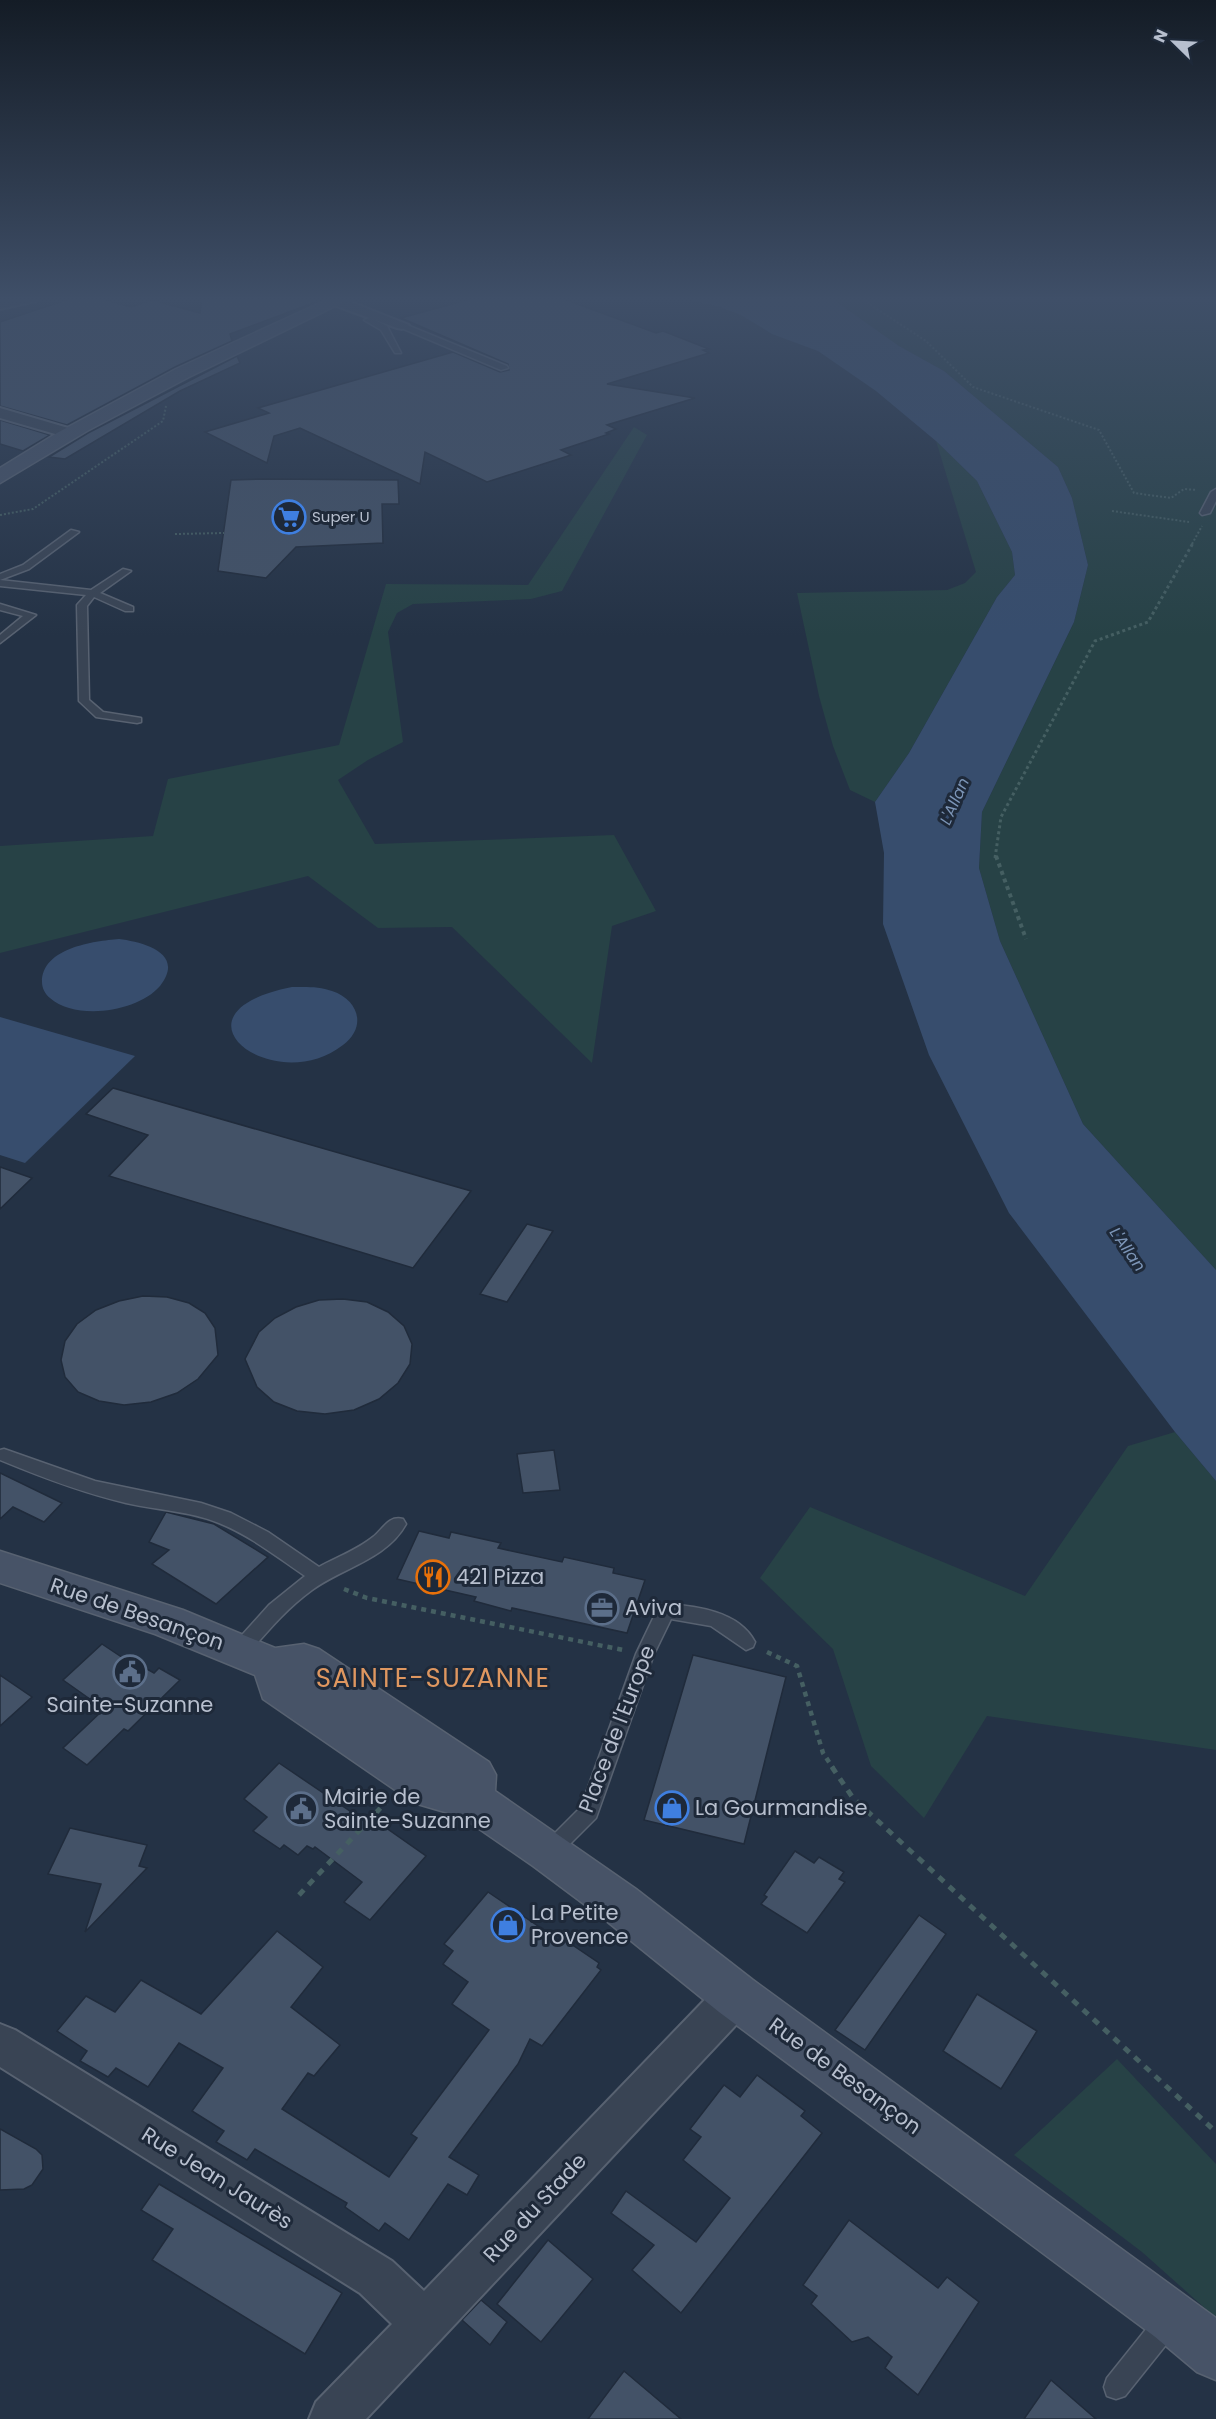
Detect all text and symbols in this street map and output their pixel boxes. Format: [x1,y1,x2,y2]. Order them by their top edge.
north arrow [1144,12,1204,72]
text: N [1148,26,1174,46]
supermarket icon: Super U [271,499,307,535]
place label: Super U [312,506,370,527]
water label: L'Allan [934,774,975,828]
water label: L'Allan [1104,1223,1151,1276]
restaurant icon: 421 Pizza [415,1559,451,1595]
place label: 421 Pizza [456,1562,544,1591]
street label: Rue de Besançon [47,1570,228,1657]
office icon: Aviva [584,1590,620,1626]
place label: Aviva [625,1593,682,1622]
street label: Place de l'Europe [571,1641,662,1817]
public building icon: Sainte-Suzanne [112,1654,148,1690]
district label: SAINTE-SUZANNE [316,1660,550,1696]
place label: Sainte-Suzanne [47,1690,213,1719]
place label: Mairie de Sainte-Suzanne [324,1782,491,1835]
shop icon: La Gourmandise [654,1790,690,1826]
public building icon: Mairie de Sainte-Suzanne [283,1791,319,1827]
place label: La Gourmandise [695,1793,868,1822]
place label: La Petite Provence [531,1898,628,1951]
shop icon: La Petite Provence [490,1907,526,1943]
street label: Rue de Besançon [763,2010,927,2141]
street label: Rue Jean Jaurès [136,2119,298,2236]
street label: Rue du Stade [476,2147,593,2269]

